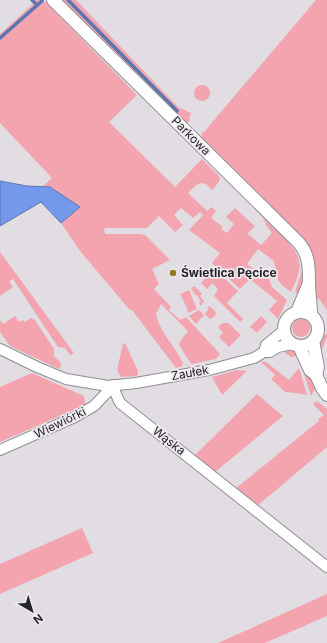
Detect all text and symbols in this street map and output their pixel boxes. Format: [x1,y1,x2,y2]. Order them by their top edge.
street label: Parkowa [169,113,214,158]
place label: Świetlica Pęcice [181,265,277,280]
marker: Świetlica Pęcice [168,268,178,278]
street label: Zaułek [170,362,210,383]
street label: Wiewiórki [31,404,88,441]
street label: Wąska [150,423,189,458]
north arrow [12,591,52,631]
text: N [31,611,46,627]

